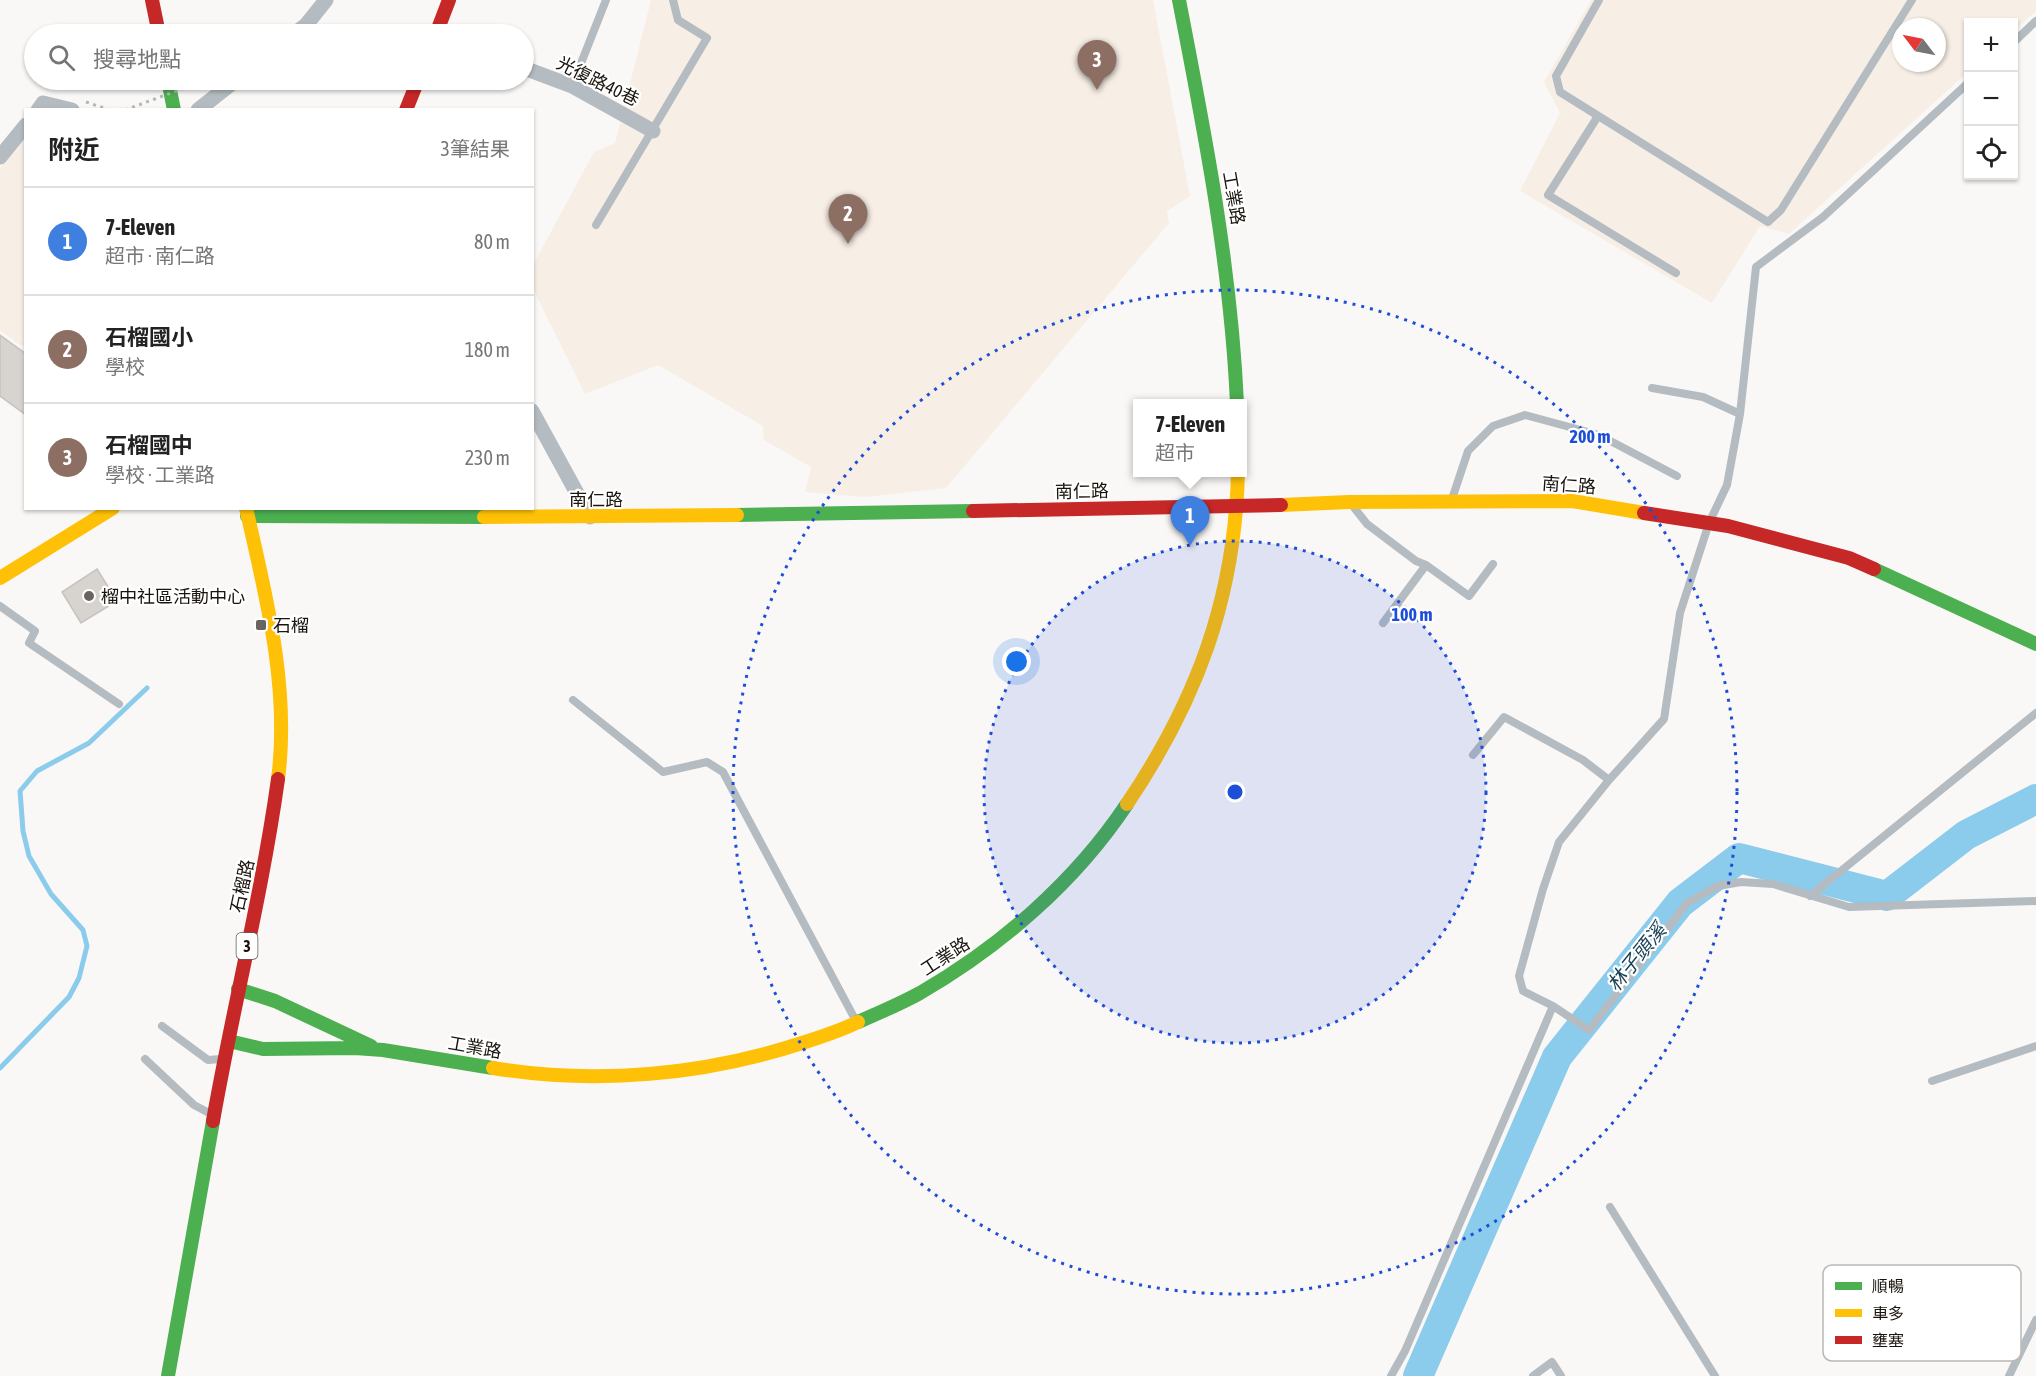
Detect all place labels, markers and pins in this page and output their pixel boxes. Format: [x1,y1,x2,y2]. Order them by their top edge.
pin: 3 [1078,40,1116,90]
pin: 2 [828,194,868,244]
pin: 1 [1170,496,1210,546]
place label: 榴中社區活動中心 [101,586,245,607]
marker: 榴中社區活動中心 [82,589,96,603]
place label: 石榴 [273,615,309,636]
marker: 石榴 [254,618,268,632]
centre of rings [1225,782,1245,802]

